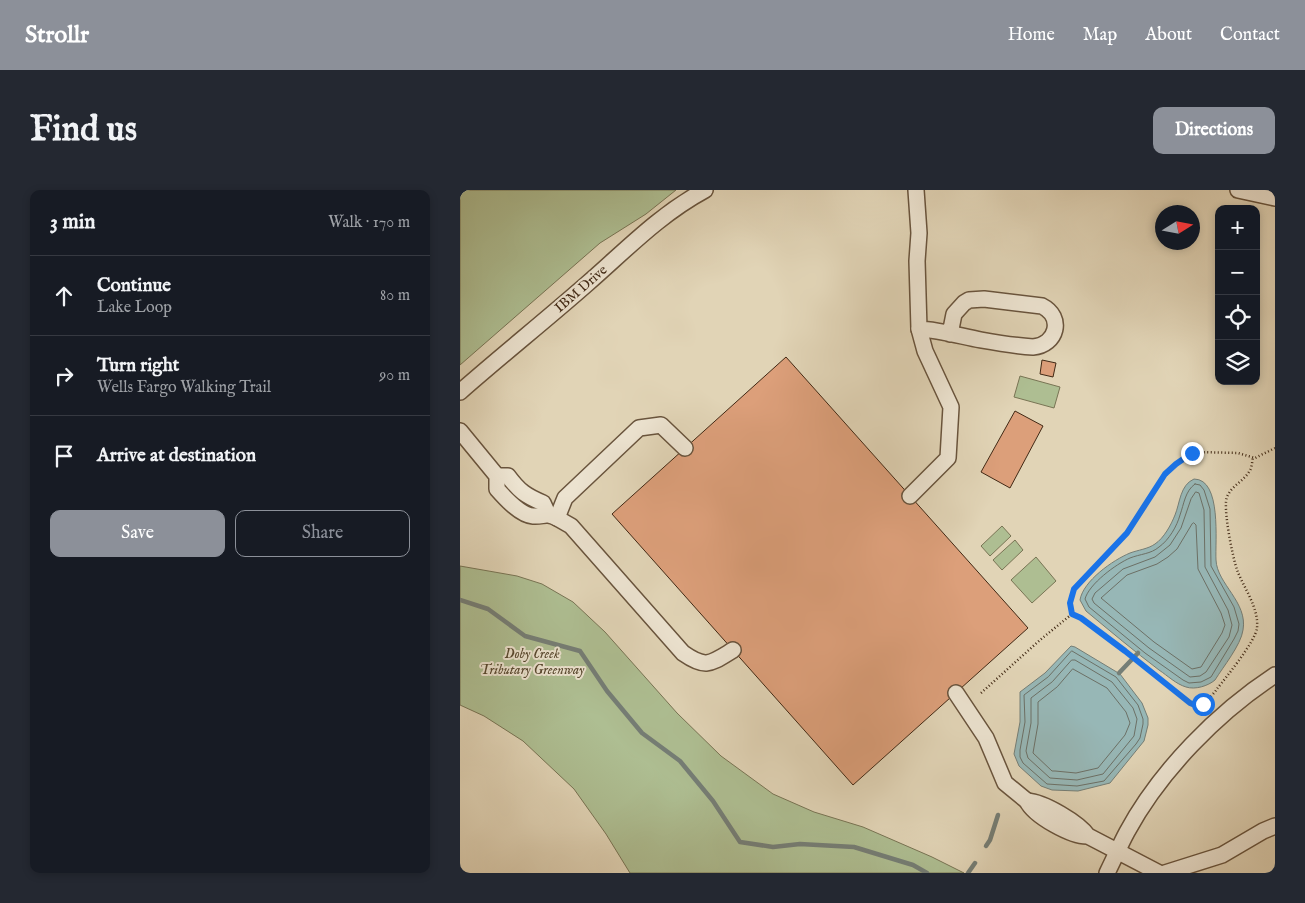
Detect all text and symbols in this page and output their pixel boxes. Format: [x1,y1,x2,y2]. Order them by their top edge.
text: Strollr [25,20,89,51]
text: Home [1008,24,1055,47]
text: Map [1083,24,1117,47]
text: About [1145,24,1192,47]
text: Contact [1220,24,1280,47]
button: Directions [1153,107,1275,154]
text: Find us [30,108,137,153]
north arrow [1155,205,1200,250]
map controls [1215,205,1260,385]
button: + [1215,205,1260,250]
text: 3 min [50,209,95,236]
text: Walk · 170 m [328,213,410,233]
button: − [1215,250,1260,295]
street label: IBM Drive [551,261,612,317]
text: Continue [97,274,171,298]
icon: ahead [50,282,78,310]
text: 80 m [380,286,410,306]
button: locate [1215,295,1260,340]
text: Lake Loop [97,298,172,318]
button: layers [1215,340,1260,385]
text: Turn right [97,354,179,378]
icon: right [50,362,78,390]
text: 90 m [379,366,410,386]
text: Wells Fargo Walking Trail [97,378,271,398]
icon: arrive [50,442,78,470]
route end [1181,442,1204,465]
text: Arrive at destination [97,444,256,468]
button: Save [50,510,225,557]
button: Share [235,510,410,557]
park label: Doby Creek Tributary Greenway [480,645,585,679]
route start [1192,693,1215,716]

